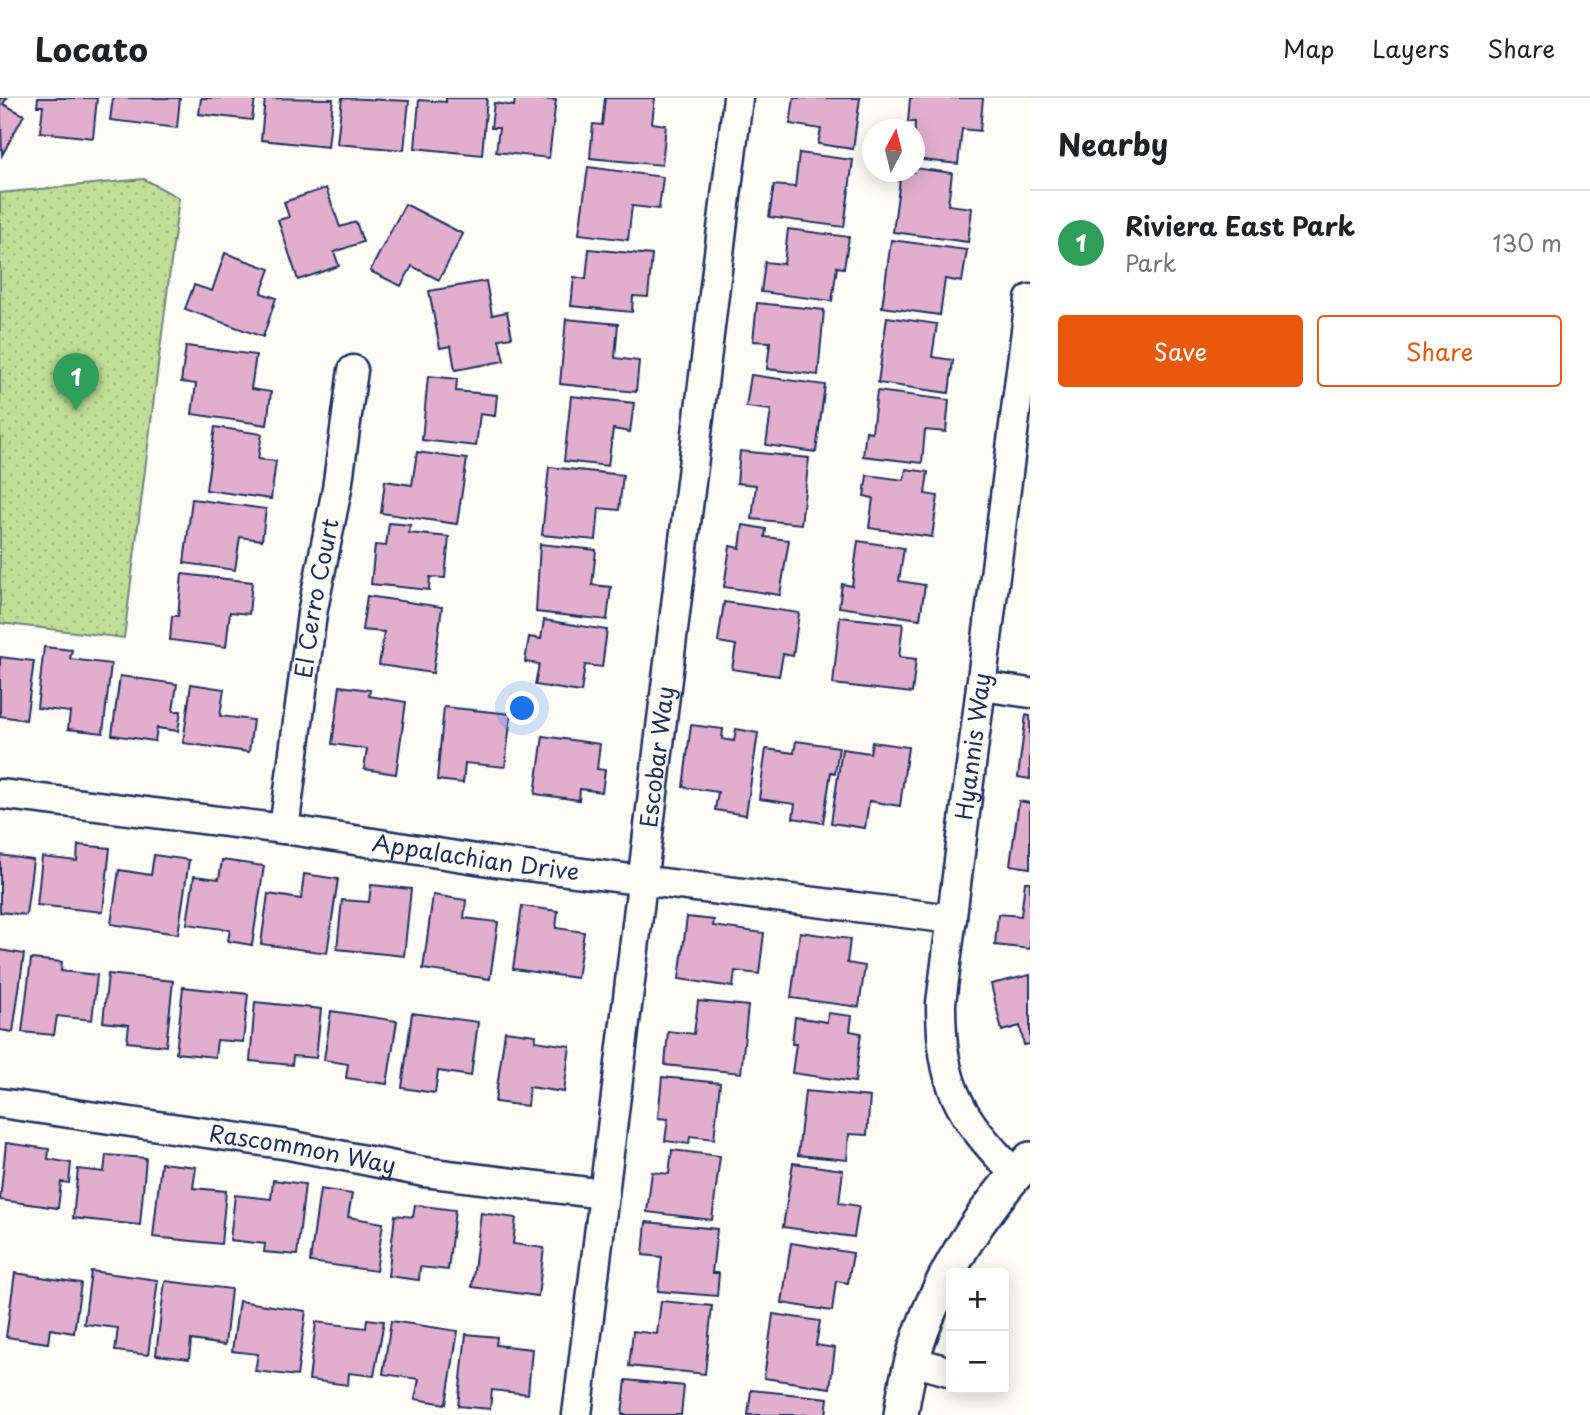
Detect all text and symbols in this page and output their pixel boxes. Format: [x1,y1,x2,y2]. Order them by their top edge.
text: Locato [35,23,148,73]
text: Map [1283,30,1334,66]
text: Layers [1372,30,1449,66]
text: Share [1487,30,1555,66]
north arrow [862,119,925,182]
text: Nearby [1058,121,1168,166]
text: Riviera East Park [1125,206,1355,245]
text: 1 [1076,225,1087,260]
text: 130 m [1492,225,1562,260]
text: Park [1125,245,1176,280]
button: Save [1058,315,1303,387]
button: Share [1317,315,1562,387]
pin: 1 [53,353,99,411]
street label: El Cerro Court [285,515,347,680]
street label: Hyannis Way [945,670,999,822]
street label: Escobar Way [630,684,682,830]
your location [505,691,539,725]
street label: Appalachian Drive [370,824,581,888]
street label: Rascommon Way [207,1115,399,1182]
map controls [946,1268,1009,1394]
button: + [946,1268,1009,1331]
button: − [946,1331,1009,1394]

